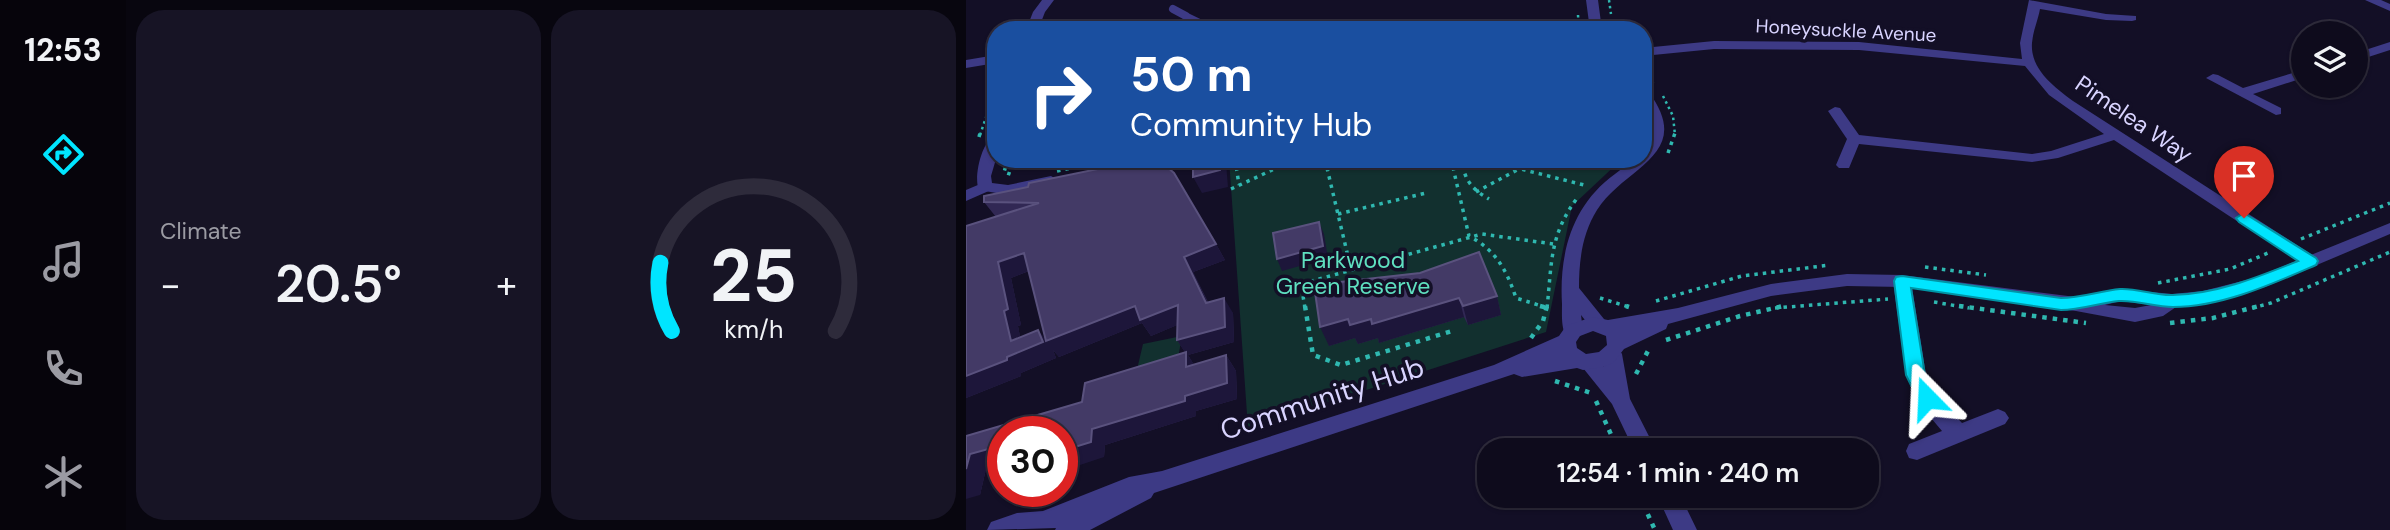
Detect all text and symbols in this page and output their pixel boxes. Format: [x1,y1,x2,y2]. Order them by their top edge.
street label: Honeysuckle Avenue [1755,13,1937,48]
map controls [2291,21,2368,98]
button: layers [2291,21,2368,98]
text: 12:53 [24,29,102,71]
text: 50 m [1130,42,1253,106]
icon: right [1015,49,1106,140]
street label: Pimelea Way [2070,69,2199,169]
text: Community Hub [1130,104,1372,146]
icon: directions [39,130,88,179]
pin [2214,146,2274,218]
icon: arrive [2225,157,2263,195]
text: Climate [160,216,242,246]
text: 25 [710,229,797,324]
icon: music [39,237,88,286]
park label: Parkwood Green Reserve [1276,245,1430,301]
text: 20.5° [275,250,402,318]
text: − [160,260,181,310]
text: + [496,260,517,310]
text: km/h [724,313,783,346]
icon: phone [39,344,88,393]
street label: Community Hub [1216,348,1429,449]
position arrow [1890,361,1964,435]
speed limit sign: 30 [987,416,1078,507]
icon: climate [39,452,88,501]
text: 12:54 · 1 min · 240 m [1557,456,1799,490]

